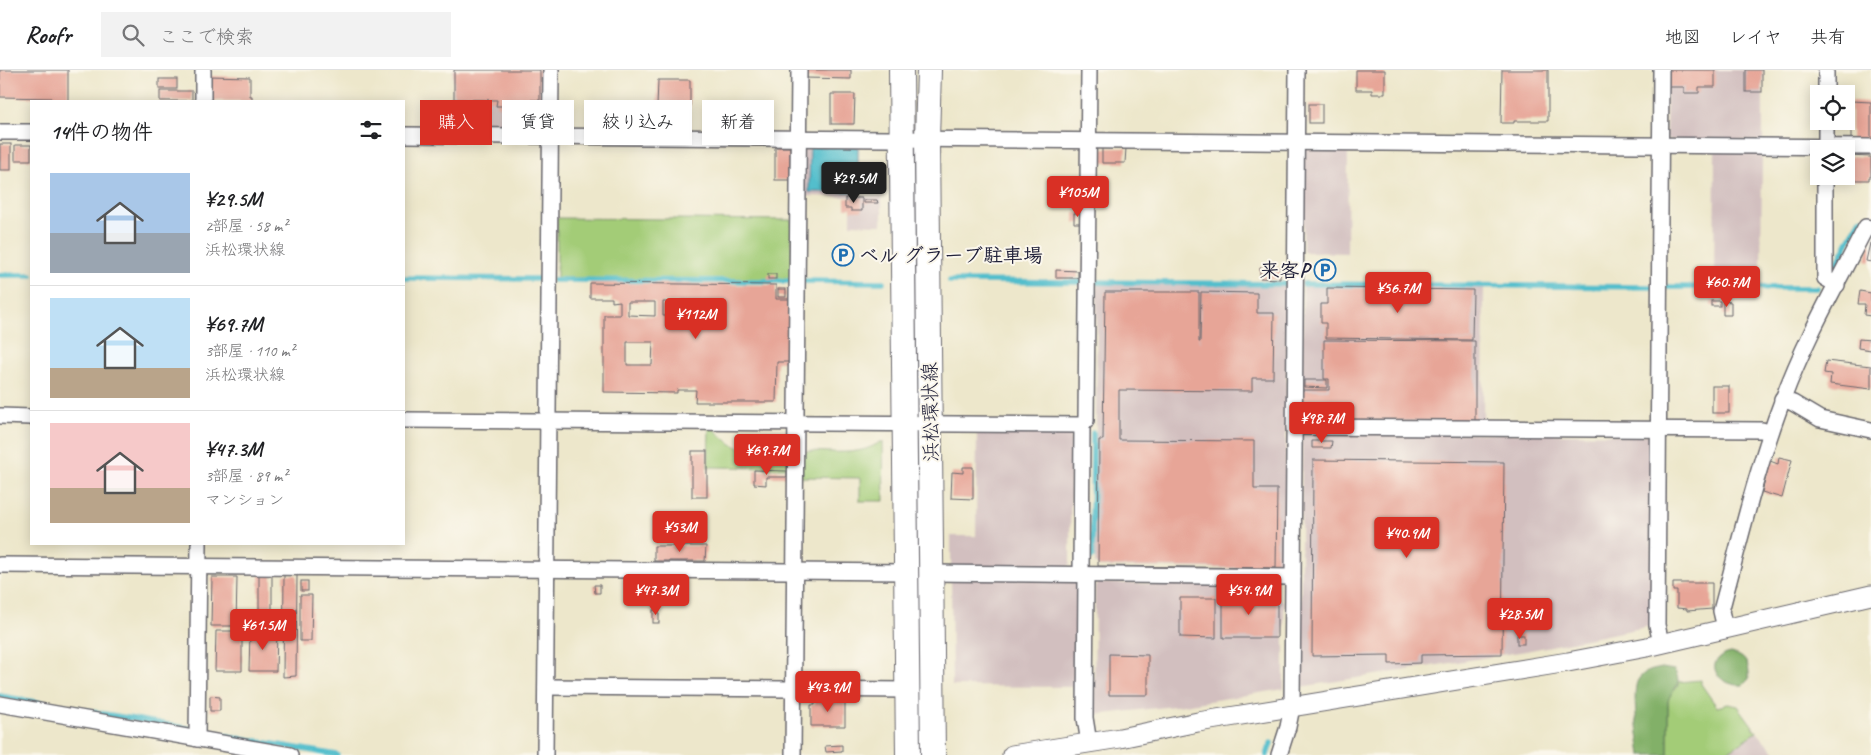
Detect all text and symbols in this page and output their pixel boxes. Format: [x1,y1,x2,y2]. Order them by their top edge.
search box [101,12,451,57]
text: Roofr [25,20,71,50]
icon: search [119,21,147,49]
text: ここで検索 [159,25,254,49]
text: 地図 [1665,26,1701,48]
text: レイヤ [1729,26,1782,48]
text: 共有 [1810,26,1846,48]
map controls [1810,85,1855,185]
button: locate [1810,85,1855,130]
chip: 購入 [420,100,492,145]
chip: 賃貸 [502,100,574,145]
chip: 絞り込み [584,100,692,145]
chip: 新着 [702,100,774,145]
icon: filters [357,116,385,144]
text: 14件の物件 [50,119,153,145]
button: layers [1810,140,1855,185]
pin: ¥29.5M [813,162,895,204]
text: ¥29.5M [832,168,876,188]
pin: ¥105M [1043,176,1113,218]
text: ¥105M [1058,182,1098,202]
text: ¥29.5M [205,186,262,212]
icon: home [90,193,150,253]
text: 2部屋 · 58 m² [205,216,287,236]
text: 浜松環状線 [205,240,285,260]
parking icon: ベル グラーブ駐車場 [831,243,855,267]
place label: ベル グラーブ駐車場 [859,243,1043,268]
place label: 来客P [1260,258,1313,283]
parking icon: 来客P [1313,258,1337,282]
pin: ¥60.7M [1686,266,1768,308]
pin: ¥56.7M [1357,272,1439,314]
text: ¥60.7M [1705,272,1749,292]
text: ¥56.7M [1376,278,1420,298]
pin: ¥112M [661,298,731,340]
text: ¥112M [676,304,716,324]
text: ¥69.7M [205,311,262,337]
icon: home [90,318,150,378]
text: 3部屋 · 110 m² [205,341,295,361]
street label: 浜松環状線 [917,362,944,462]
text: 浜松環状線 [205,365,285,385]
pin: ¥98.7M [1281,402,1363,444]
text: ¥98.7M [1300,408,1344,428]
pin: ¥69.7M [726,434,808,476]
text: ¥47.3M [205,436,262,462]
text: ¥69.7M [745,440,789,460]
icon: home [90,443,150,503]
text: 3部屋 · 89 m² [205,466,287,486]
text: マンション [205,490,284,510]
pin: ¥53M [650,510,710,553]
pin: ¥40.9M [1366,516,1448,559]
text: ¥53M [663,517,697,537]
text: ¥40.9M [1385,523,1429,543]
pin: ¥47.3M [615,574,697,616]
pin: ¥54.9M [1208,574,1290,616]
text: ¥47.3M [634,580,678,600]
text: ¥54.9M [1227,580,1271,600]
pin: ¥28.5M [1479,598,1561,640]
text: ¥28.5M [1498,604,1542,624]
pin: ¥61.5M [222,608,304,651]
text: ¥61.5M [241,615,285,635]
pin: ¥43.9M [787,670,869,713]
text: ¥43.9M [806,677,850,697]

